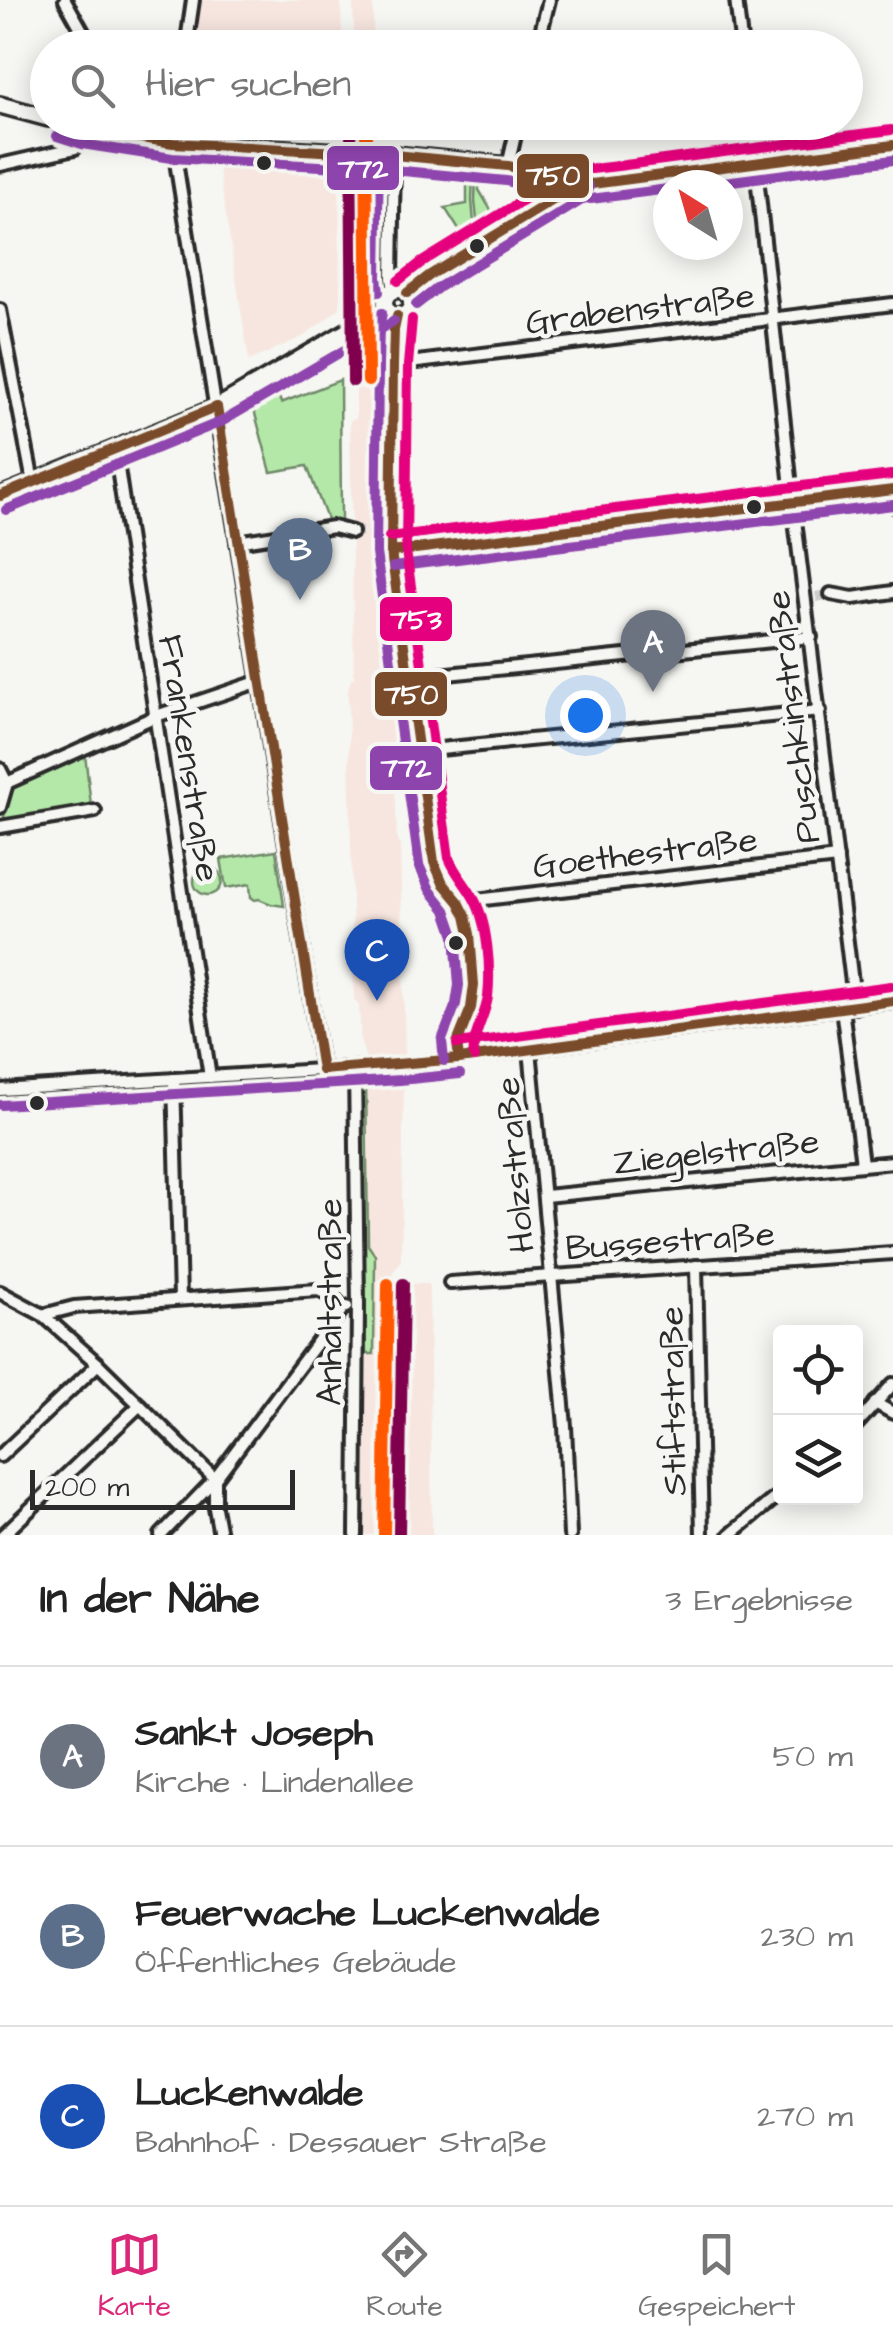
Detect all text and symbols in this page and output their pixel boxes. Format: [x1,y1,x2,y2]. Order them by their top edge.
search box [30,30,863,140]
icon: search [65,58,120,113]
text: Hier suchen [145,59,351,111]
line badge: 772 [325,144,401,192]
text: 772 [337,150,389,189]
line badge: 750 [515,152,591,200]
unlabelled marker [254,153,274,173]
text: 750 [525,157,581,196]
north arrow [653,170,743,260]
unlabelled marker [467,236,487,256]
street label: Grabenstraße [523,271,757,348]
unlabelled marker [744,497,764,517]
pin: B [268,518,332,600]
street label: Puschkinstraße [754,588,833,846]
line badge: 753 [378,595,454,643]
text: 753 [389,601,442,640]
pin: A [620,610,686,692]
street label: Frankenstraße [145,631,232,885]
line badge: 750 [373,670,449,718]
text: 750 [383,676,439,715]
your location [560,690,611,741]
line badge: 772 [368,744,444,792]
text: 772 [380,749,432,788]
street label: Goethestraße [530,815,760,892]
pin: C [344,918,410,1001]
unlabelled marker [446,933,466,953]
street label: Holzstraße [483,1075,548,1255]
unlabelled marker [27,1093,47,1113]
street label: Ziegelstraße [611,1117,822,1190]
street label: Anhaltstraße [306,1198,355,1406]
street label: Bussestraße [564,1210,776,1273]
street label: Stiftstraße [647,1306,700,1496]
map controls [773,1325,863,1505]
button: locate [773,1325,863,1415]
button: layers [773,1415,863,1505]
scale bar [30,1465,295,1510]
text: 200 m [45,1468,129,1507]
text: In der Nähe [40,1571,260,1629]
text: 3 Ergebnisse [665,1578,853,1623]
text: Sankt Joseph [135,1708,373,1760]
text: A [62,1734,83,1779]
text: 50 m [772,1734,853,1779]
text: Kirche · Lindenallee [135,1760,414,1805]
text: Feuerwache Luckenwalde [135,1888,600,1940]
text: B [61,1914,84,1959]
text: 230 m [761,1914,853,1959]
text: Öffentliches Gebäude [135,1940,457,1985]
text: Luckenwalde [135,2068,364,2120]
text: C [61,2094,84,2139]
text: 270 m [757,2094,853,2139]
text: Bahnhof · Dessauer Straße [135,2120,547,2165]
tab: Karte [98,2227,171,2326]
tab: Route [366,2227,443,2326]
tab: Gespeichert [638,2227,795,2326]

